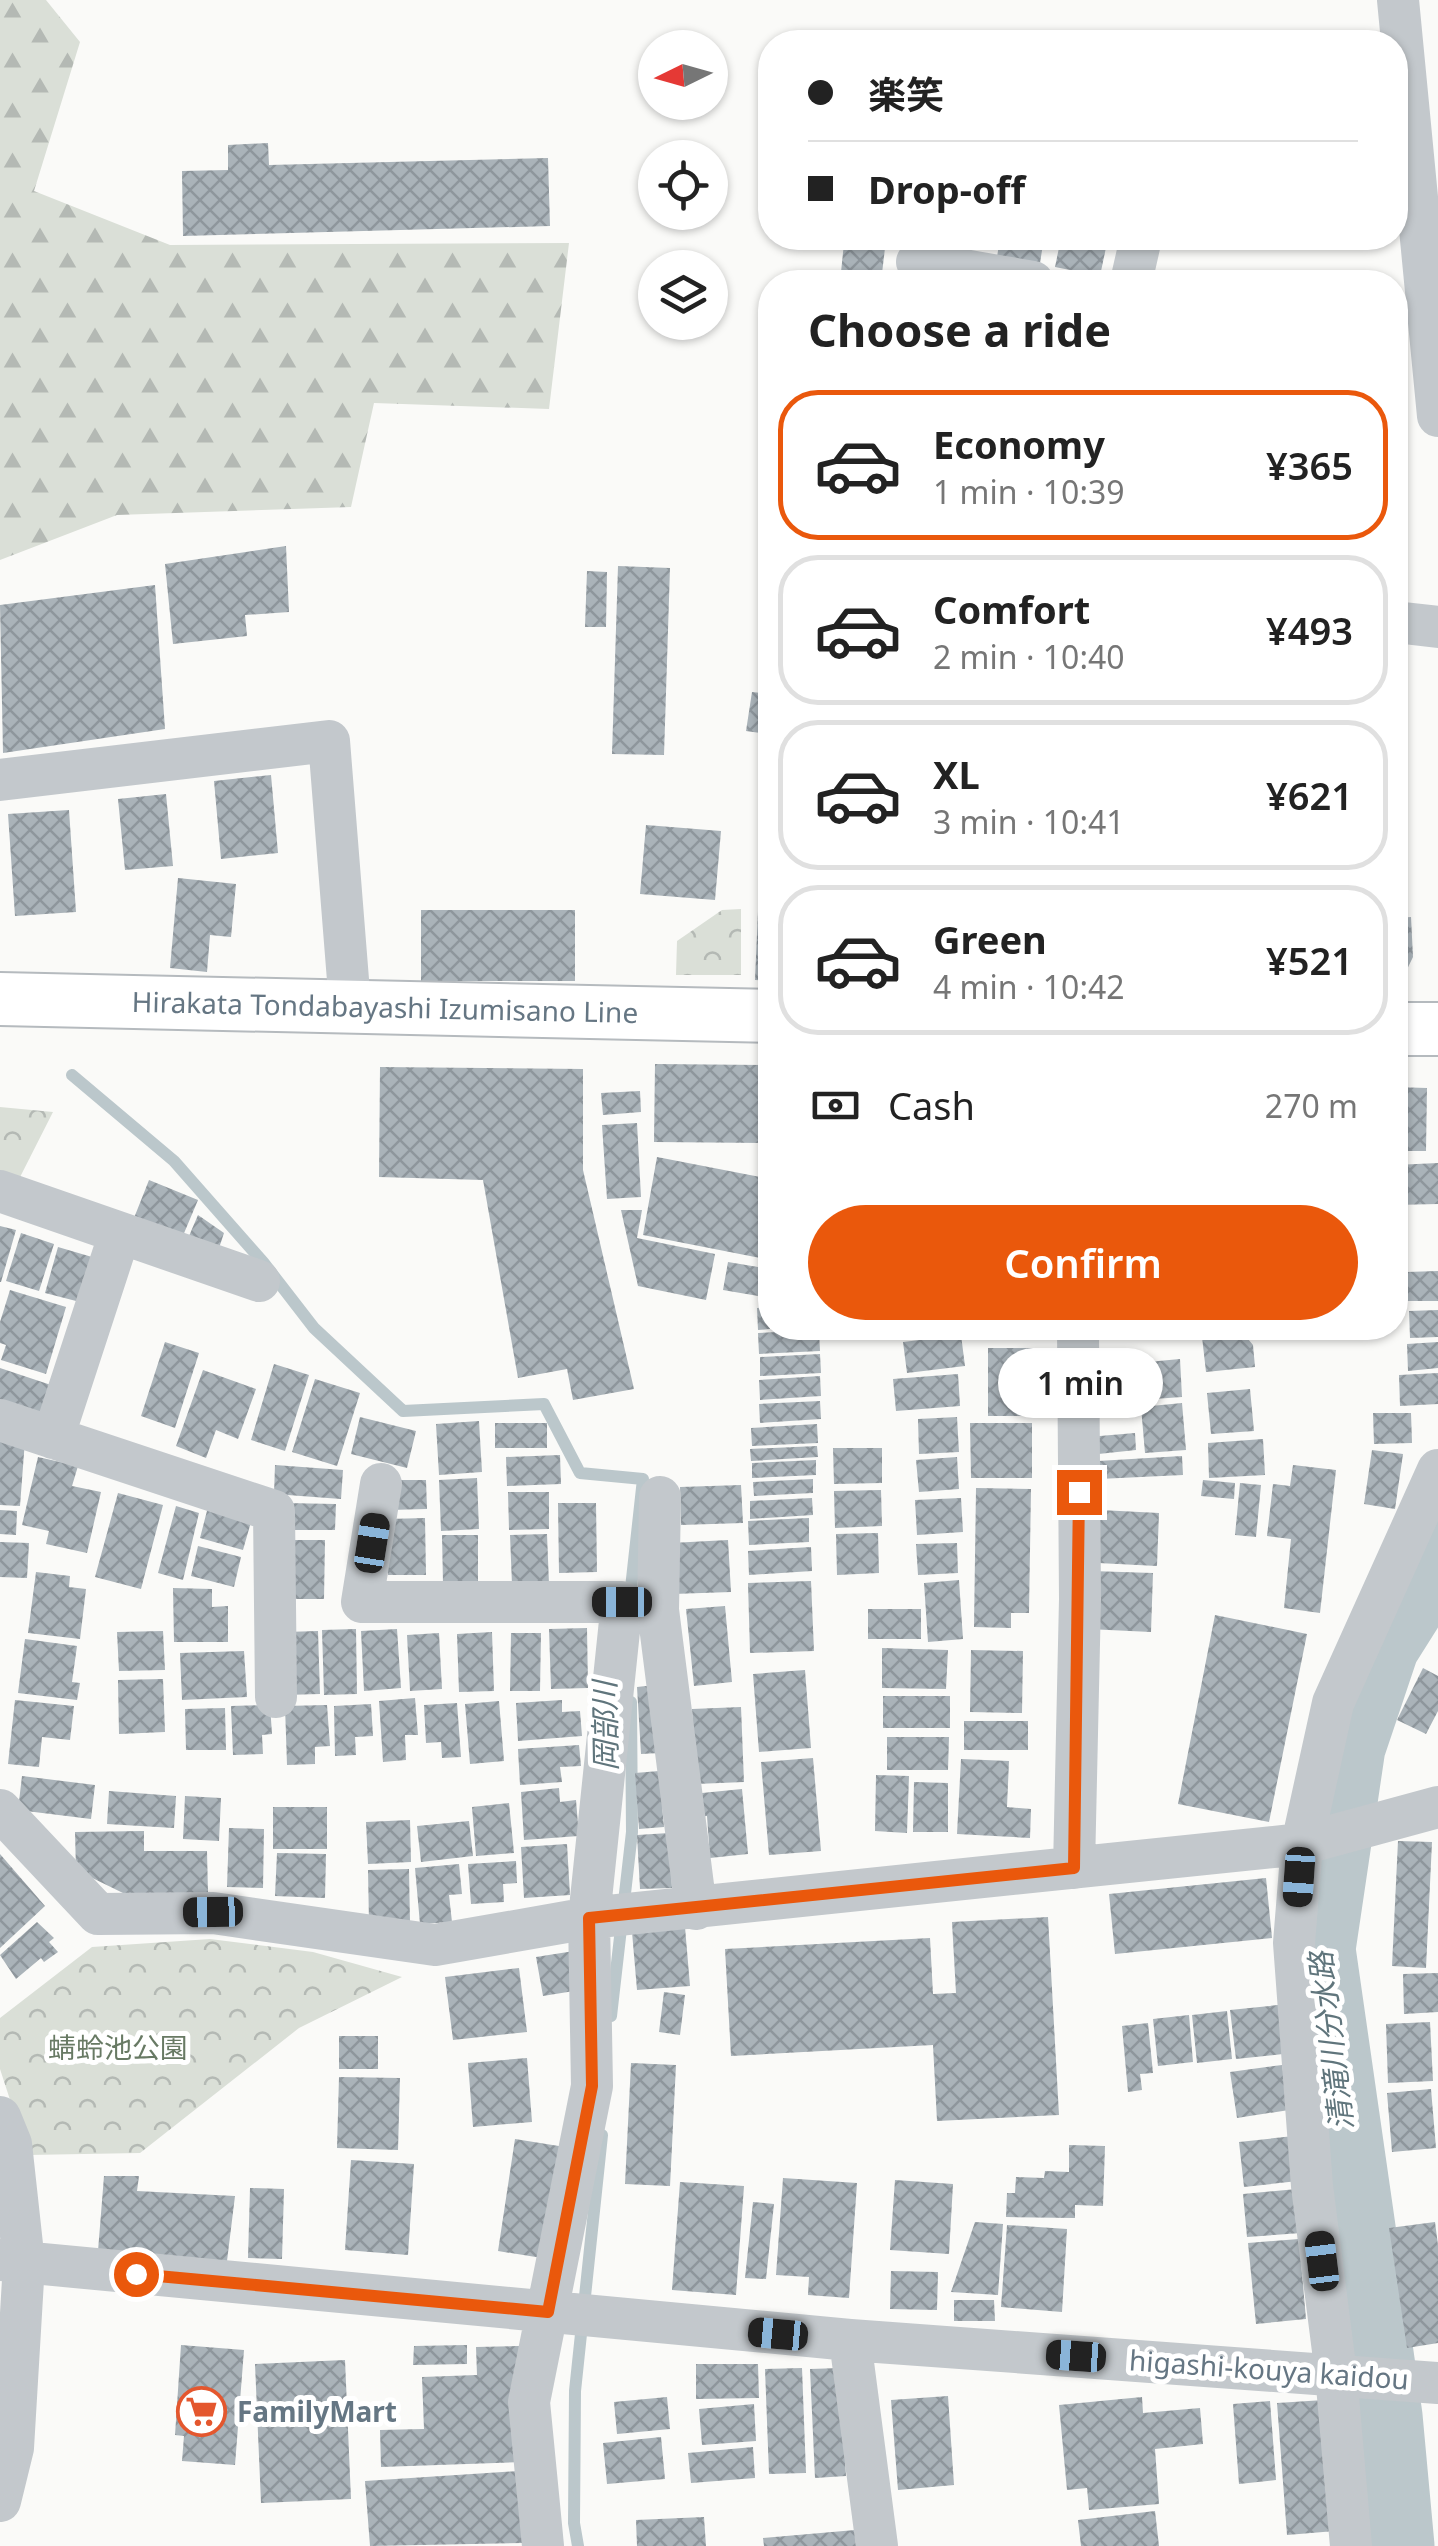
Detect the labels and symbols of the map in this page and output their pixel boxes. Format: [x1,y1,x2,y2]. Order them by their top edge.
north arrow [638,30,728,120]
street label: Hirakata Tondabayashi Izumisano Line [131,982,639,1031]
callout: 1 min [996,1347,1162,1417]
route end [1057,1470,1102,1515]
car [352,1511,392,1575]
car [592,1587,652,1617]
water label: 岡部川 [583,1678,626,1771]
car [1282,1846,1316,1908]
car [183,1896,243,1928]
water label: 清滝川分水路 [1299,1946,1362,2133]
park label: 蜻蛉池公園 [48,2028,188,2066]
car [1303,2229,1341,2293]
route start [114,2252,159,2297]
car [747,2316,809,2352]
car [1045,2339,1107,2373]
street label: higashi-kouya kaidou [1128,2340,1410,2398]
supermarket icon: FamilyMart [176,2386,228,2438]
place label: FamilyMart [237,2392,397,2430]

